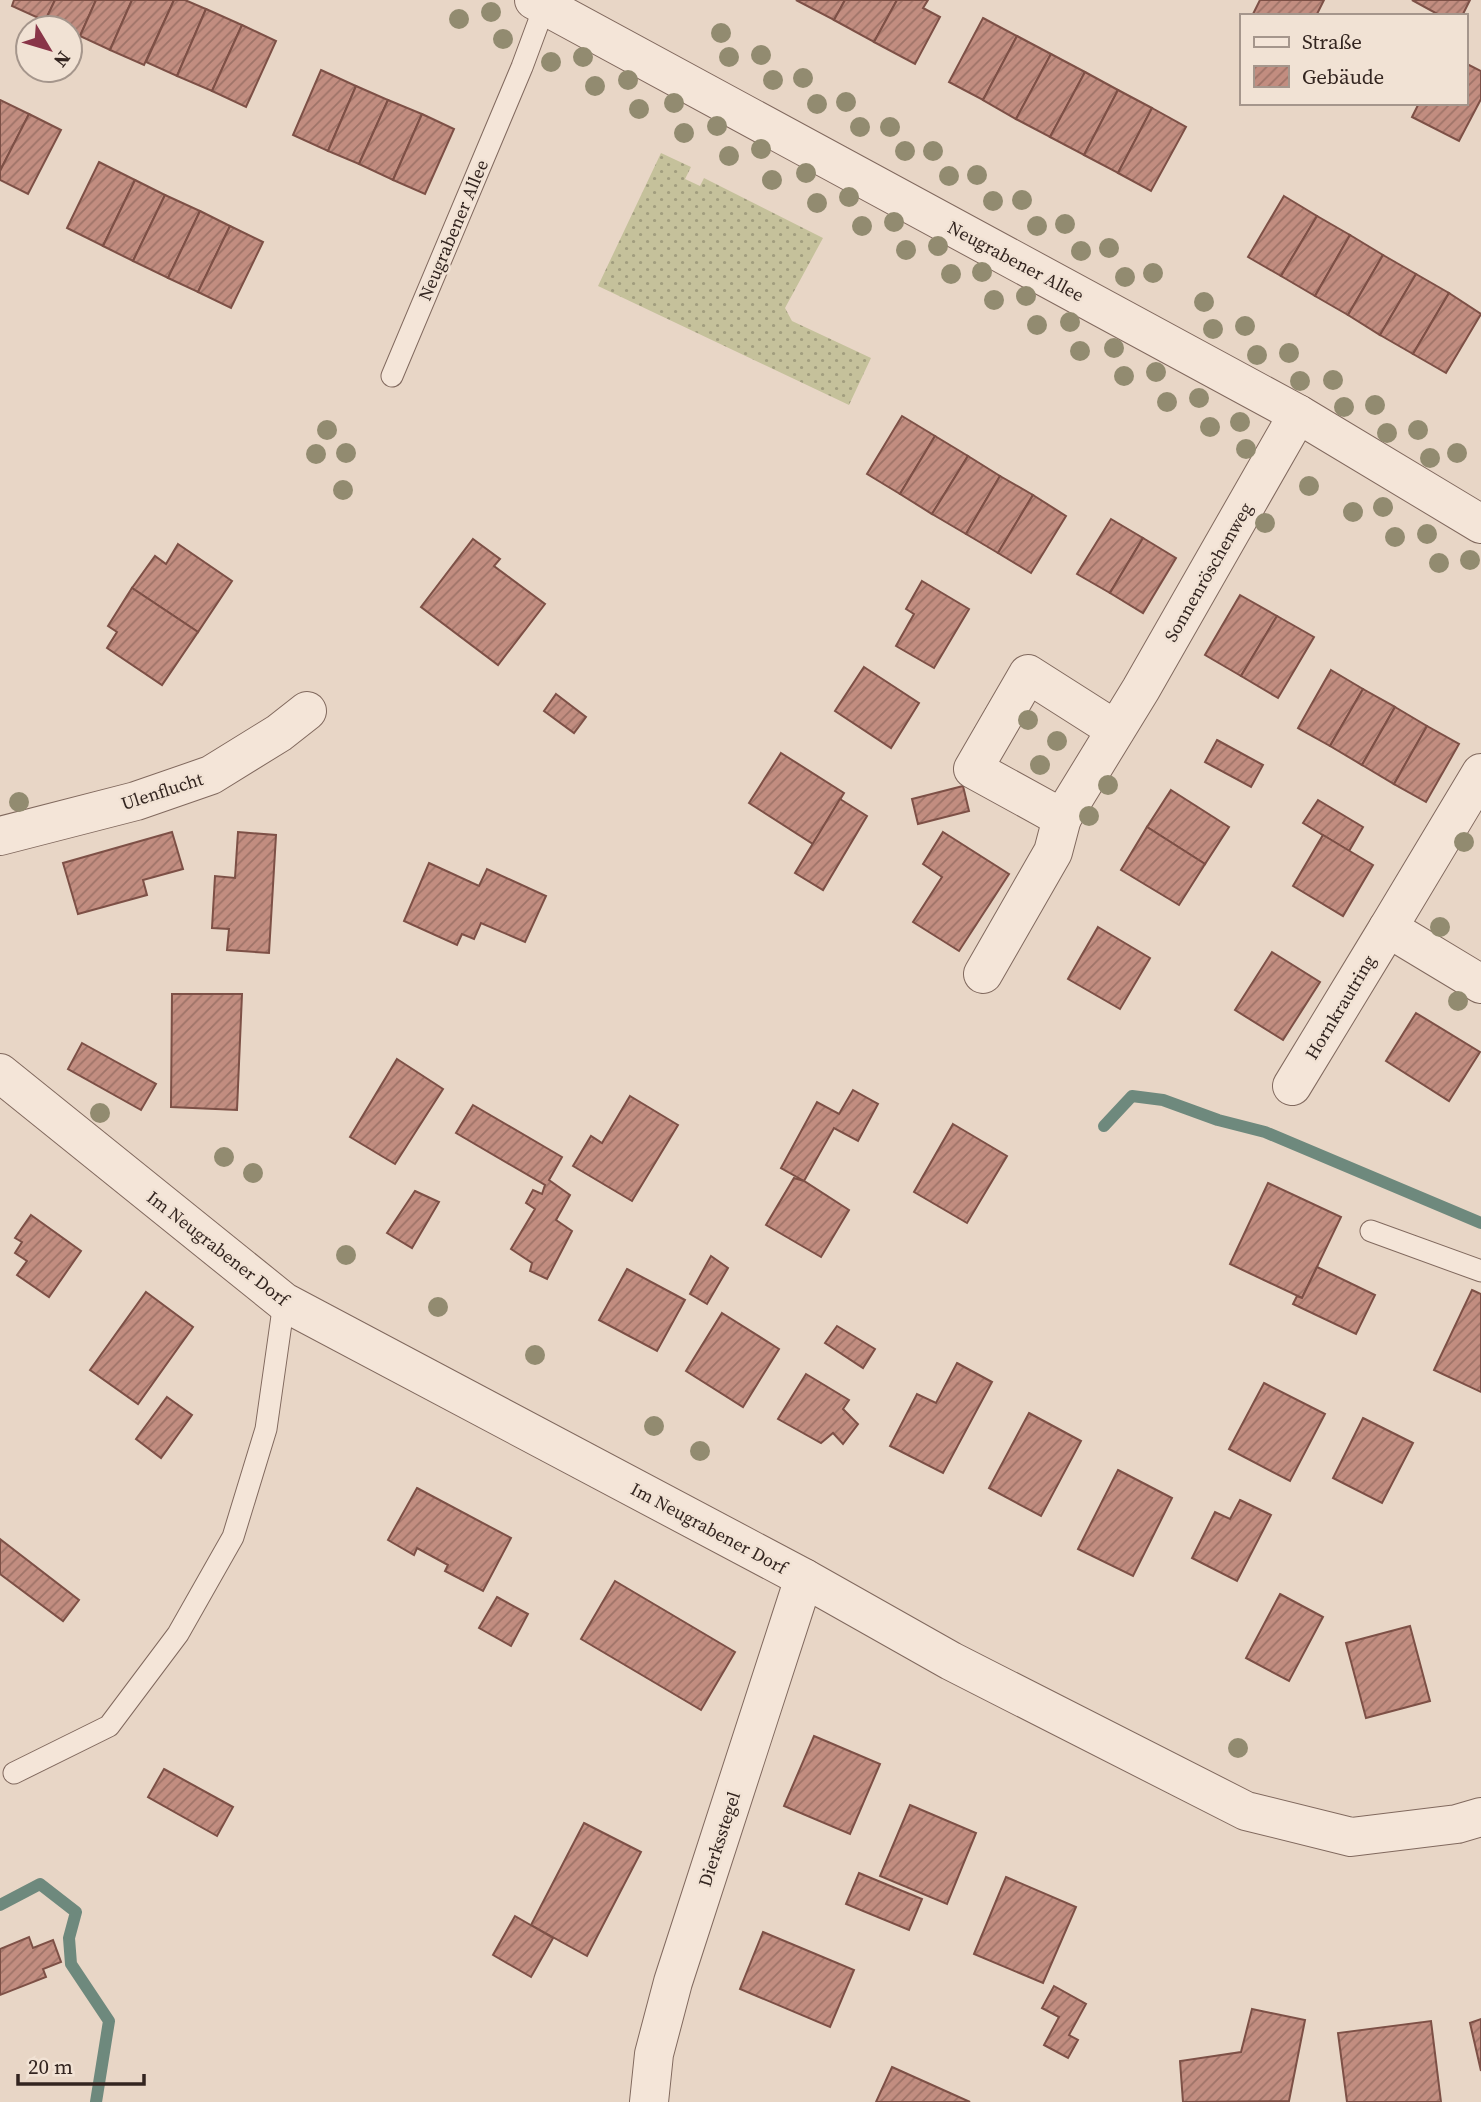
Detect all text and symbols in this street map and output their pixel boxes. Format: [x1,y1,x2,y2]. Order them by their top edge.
north arrow [14,14,84,84]
legend [1240,14,1467,105]
text: Straße [1302,27,1362,56]
text: N [48,46,77,73]
text: Gebäude [1302,62,1384,91]
street label: Neugrabener Allee [412,156,494,304]
street label: Neugrabener Allee [943,215,1089,307]
street label: Sonnenröschenweg [1158,498,1258,646]
street label: Ulenflucht [118,766,206,816]
street label: Hornkrautring [1299,950,1381,1064]
street label: Im Neugrabener Dorf [142,1185,295,1312]
street label: Im Neugrabener Dorf [626,1476,793,1581]
street label: Dierksstegel [692,1788,746,1890]
scale bar [18,2042,144,2086]
text: 20 m [28,2052,73,2081]

